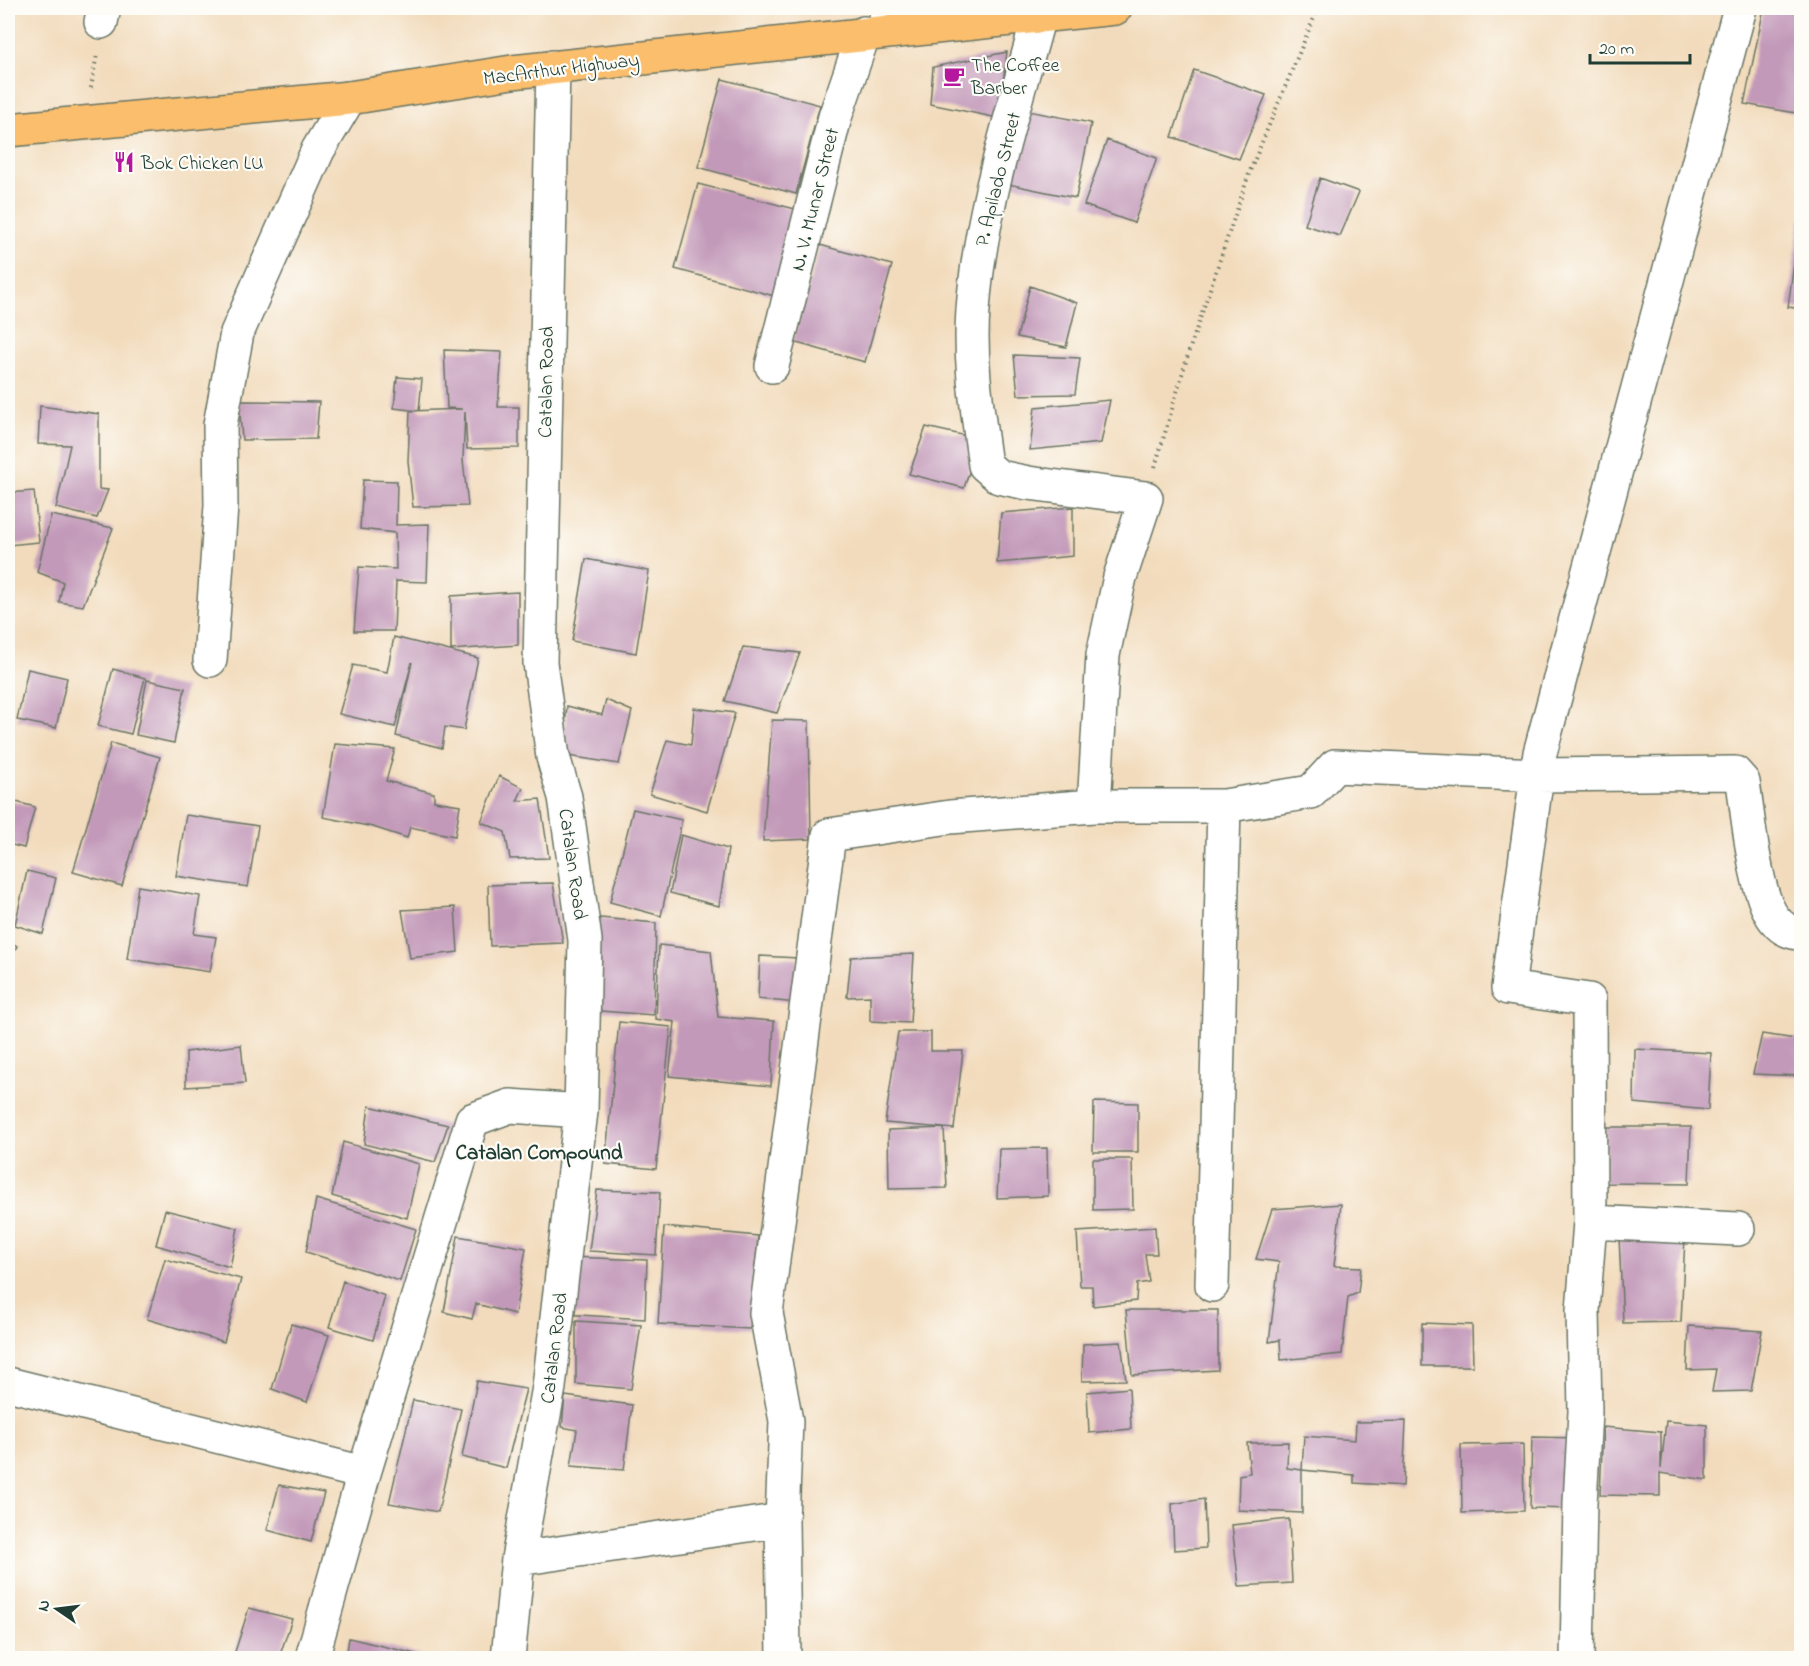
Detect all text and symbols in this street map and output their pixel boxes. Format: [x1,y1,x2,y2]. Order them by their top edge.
scale bar [1590,27,1690,65]
text: 20 m [1599,37,1634,63]
street label: MacArthur Highway [482,47,641,95]
place label: The Coffee Barber [970,52,1060,104]
cafe icon: The Coffee Barber [942,64,966,88]
street label: P. Apilado Street [969,109,1030,250]
street label: N. V. Munar Street [785,125,848,274]
restaurant icon: Bok Chicken LU [112,150,136,174]
place label: Bok Chicken LU [140,150,264,179]
street label: Catalan Road [532,326,563,438]
street label: Catalan Road [549,807,594,922]
district label: Catalan Compound [456,1139,623,1169]
street label: Catalan Road [534,1291,577,1406]
north arrow [27,1579,87,1639]
text: N [31,1598,57,1614]

